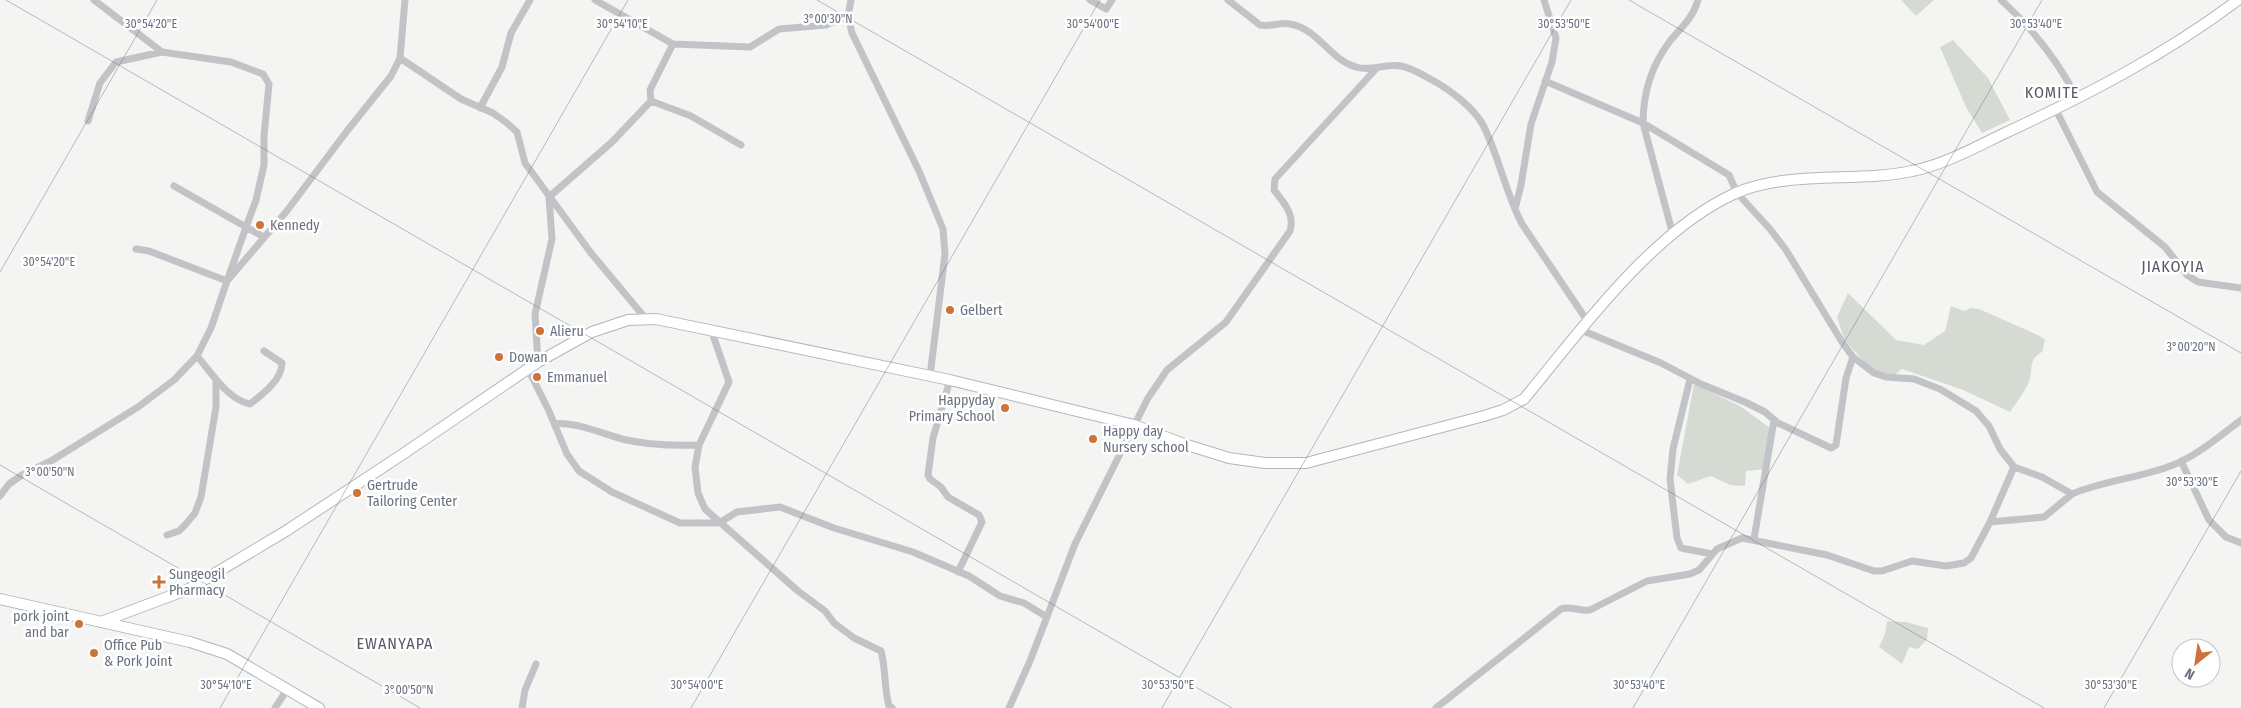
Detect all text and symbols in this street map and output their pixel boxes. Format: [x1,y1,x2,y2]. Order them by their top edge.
text: 3°00'30"N [803,12,853,26]
text: 30°54'20"E [125,17,177,31]
text: 30°54'10"E [596,17,648,31]
text: 30°54'00"E [1067,17,1120,31]
text: 30°53'50"E [1538,17,1591,31]
text: 30°53'40"E [2010,17,2062,31]
district label: KOMITE [2025,83,2079,102]
place label: Kennedy [270,217,320,234]
marker: Kennedy [254,219,266,231]
text: 30°54'20"E [23,255,75,269]
district label: JIAKOYIA [2141,257,2205,276]
place label: Gelbert [960,302,1003,319]
marker: Gelbert [944,304,956,316]
place label: Alieru [550,323,584,340]
marker: Alieru [534,325,546,337]
text: 3°00'20"N [2166,340,2216,354]
place label: Dowan [509,349,548,366]
marker: Dowan [493,351,505,363]
place label: Emmanuel [547,369,607,386]
marker: Emmanuel [531,371,543,383]
place label: Happyday Primary School [909,392,996,425]
marker: Happyday Primary School [999,402,1011,414]
place label: Happy day Nursery school [1103,423,1189,456]
marker: Happy day Nursery school [1087,433,1099,445]
text: 3°00'50"N [25,465,75,479]
text: 30°53'30"E [2166,475,2218,489]
place label: Gertrude Tailoring Center [367,477,457,510]
marker: Gertrude Tailoring Center [351,487,363,499]
place label: Sungeogil Pharmacy [169,566,226,599]
marker: Sungeogil Pharmacy [153,576,165,588]
place label: pork joint and bar [13,608,69,641]
marker: pork joint and bar [73,618,85,630]
district label: EWANYAPA [356,634,434,653]
place label: Office Pub & Pork Joint [104,637,173,670]
north arrow [2171,638,2221,688]
marker: Office Pub & Pork Joint [88,647,100,659]
text: N [2182,664,2198,683]
text: 30°54'10"E [200,678,252,692]
text: 30°54'00"E [671,678,724,692]
text: 30°53'50"E [1142,678,1195,692]
text: 30°53'40"E [1613,678,1665,692]
text: 30°53'30"E [2085,678,2137,692]
text: 3°00'50"N [384,683,434,697]

